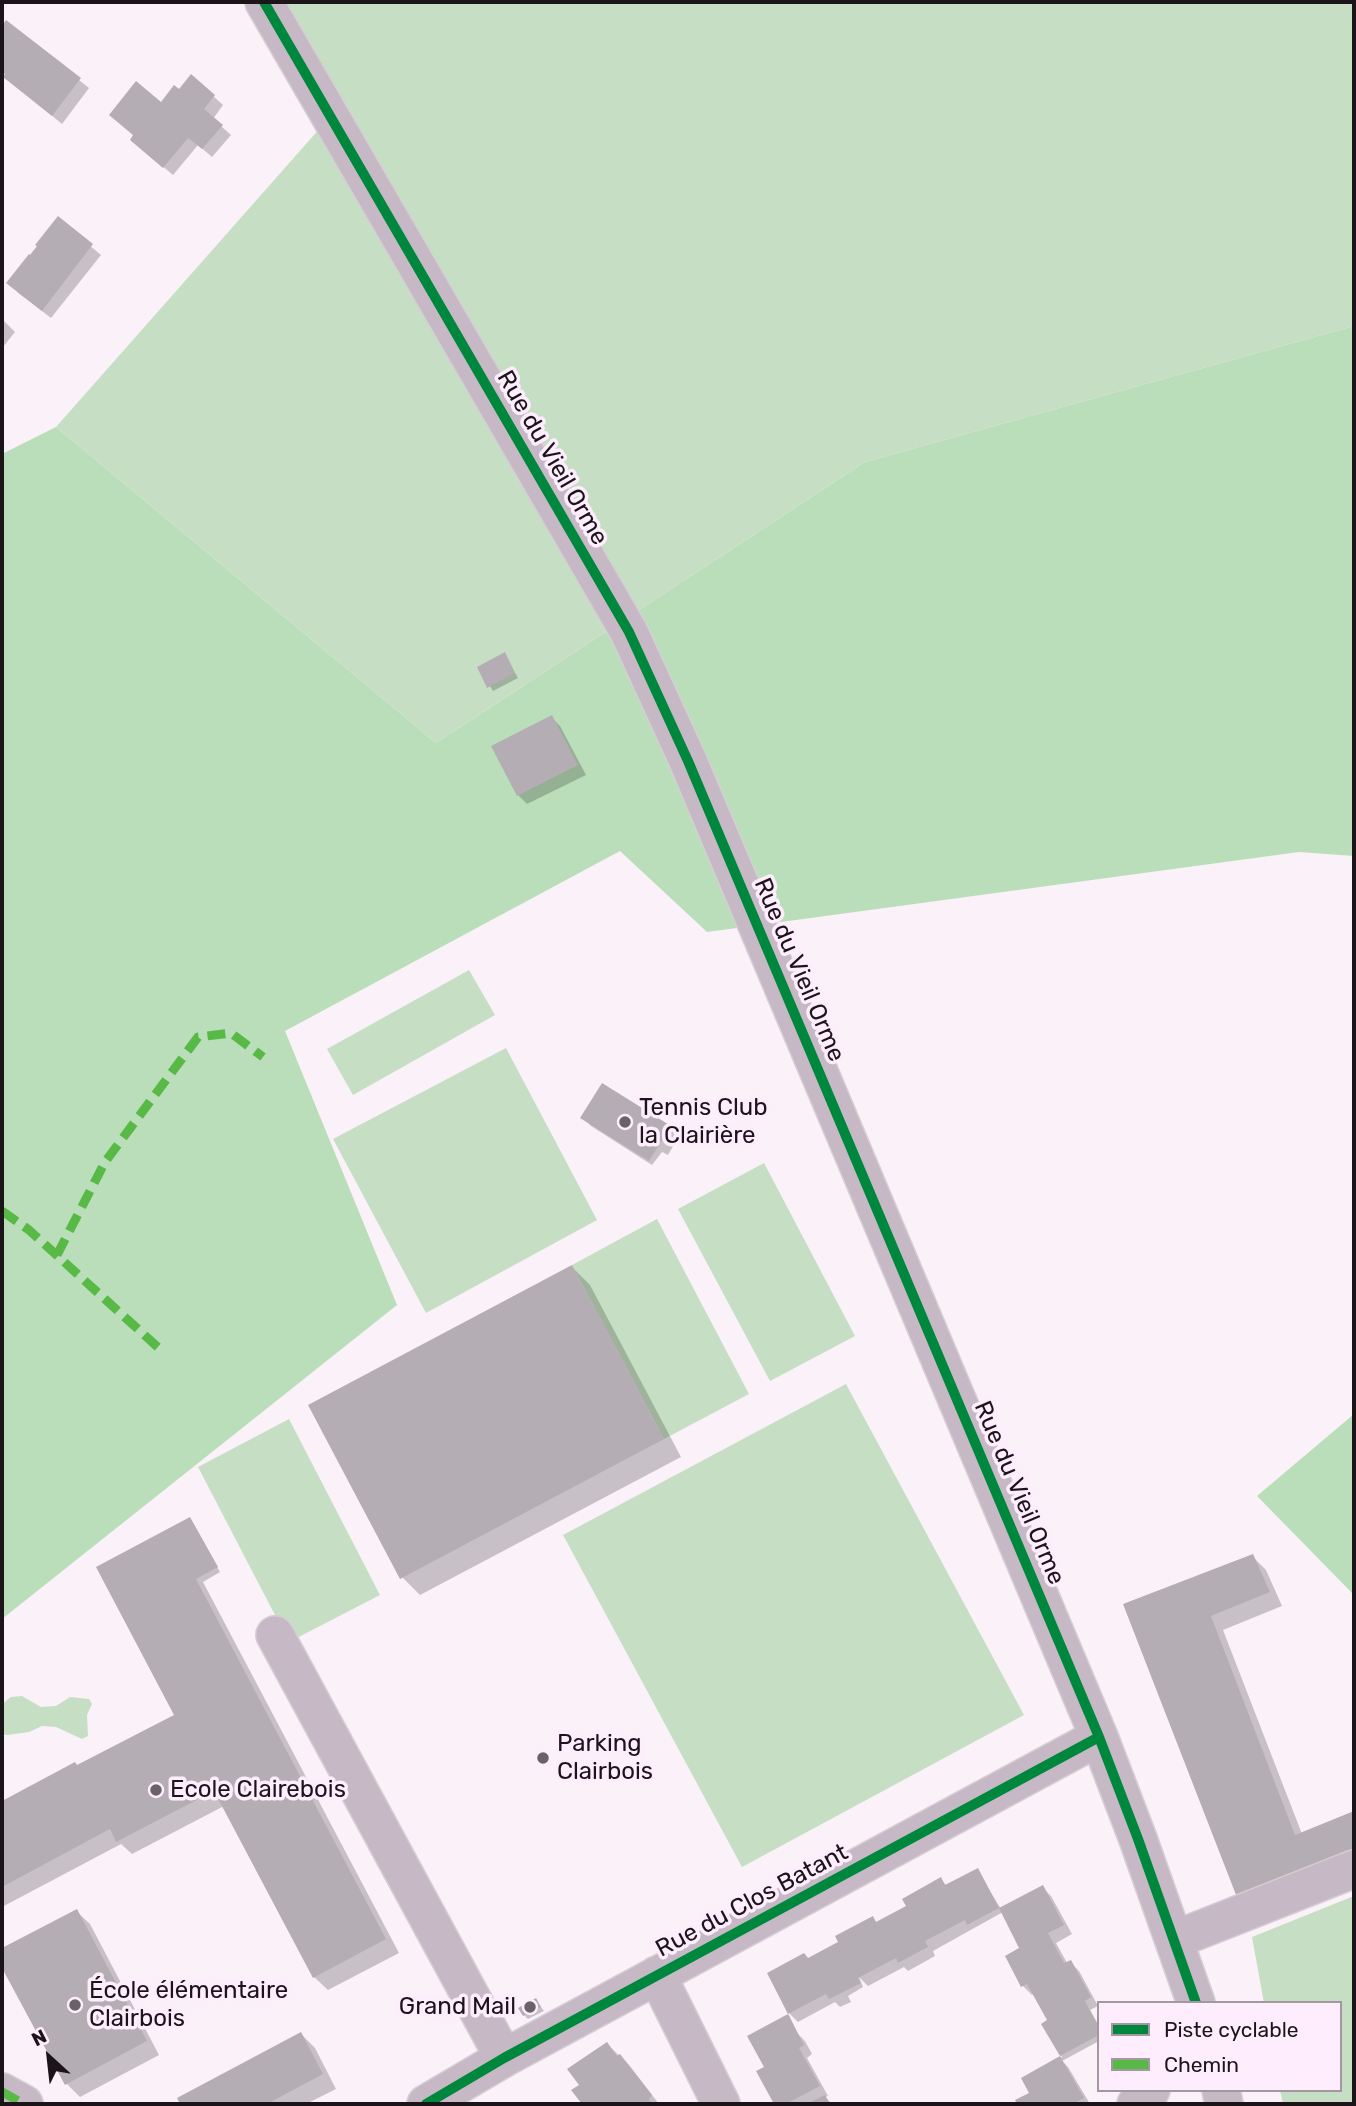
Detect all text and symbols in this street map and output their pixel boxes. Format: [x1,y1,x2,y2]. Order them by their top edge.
street label: Rue du Vieil Orme [490,366,614,550]
street label: Rue du Vieil Orme [747,874,851,1066]
place label: Tennis Club la Clairière [639,1094,768,1150]
marker: Tennis Club la Clairière [617,1114,633,1130]
street label: Rue du Vieil Orme [967,1397,1071,1589]
place label: Parking Clairbois [557,1730,653,1786]
marker: Parking Clairbois [535,1750,551,1766]
place label: Ecole Clairebois [170,1776,346,1804]
marker: Ecole Clairebois [148,1782,164,1798]
street label: Rue du Clos Batant [651,1838,853,1964]
place label: École élémentaire Clairbois [89,1977,288,2033]
place label: Grand Mail [399,1993,516,2021]
marker: École élémentaire Clairbois [67,1997,83,2013]
marker: Grand Mail [522,1999,538,2015]
legend [1097,2001,1342,2092]
text: Piste cyclable [1164,2017,1299,2042]
north arrow [14,2022,84,2092]
text: N [28,2024,51,2051]
text: Chemin [1164,2052,1239,2077]

